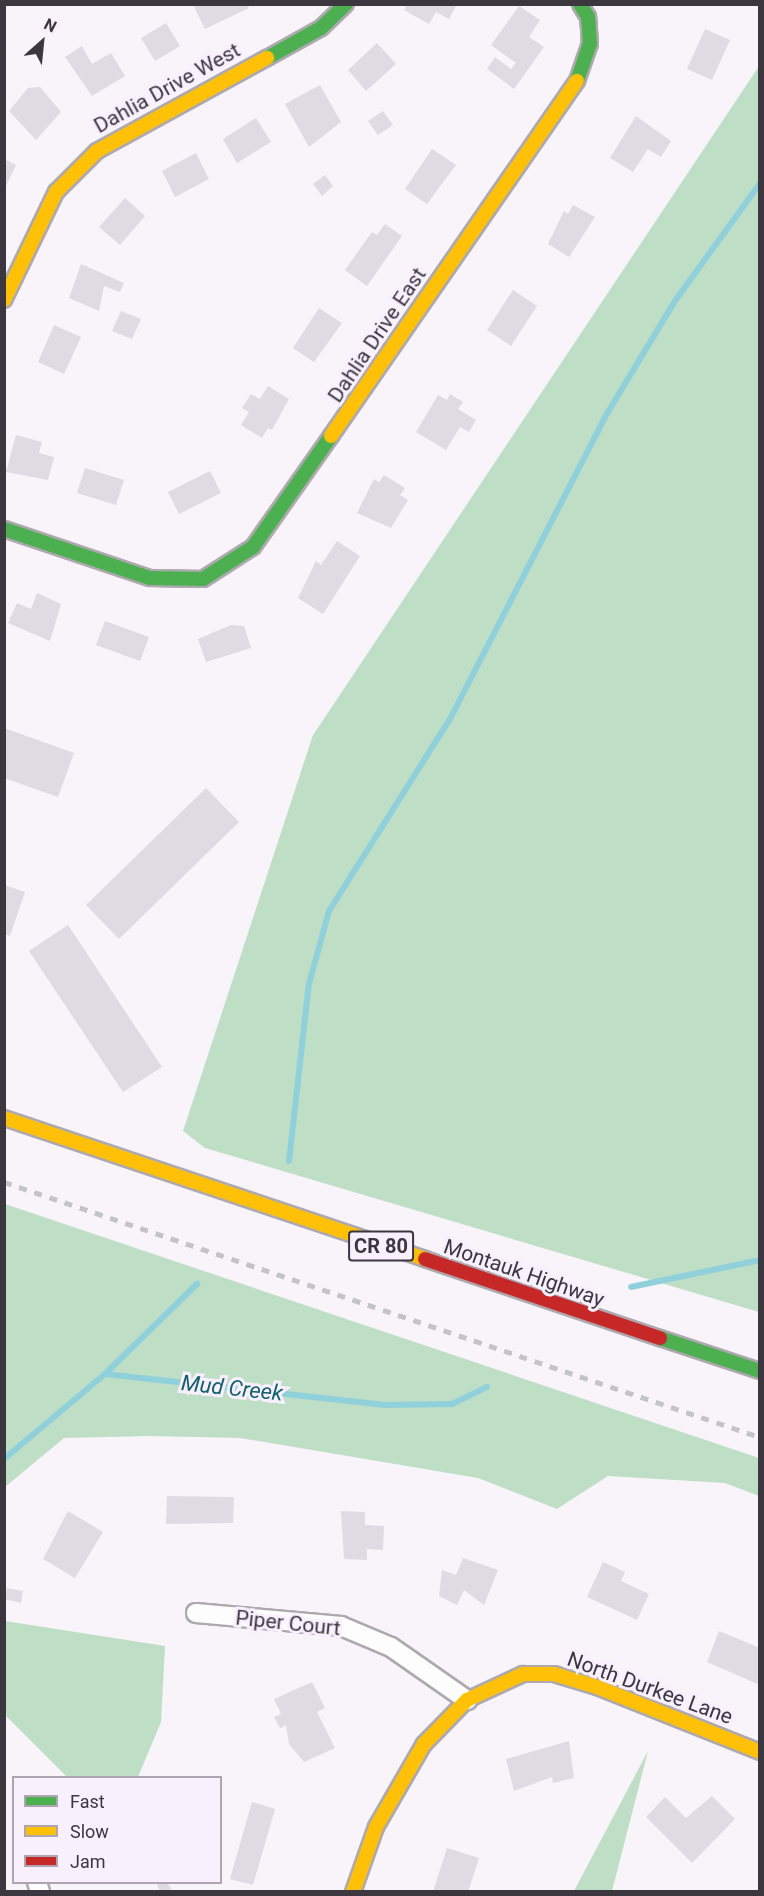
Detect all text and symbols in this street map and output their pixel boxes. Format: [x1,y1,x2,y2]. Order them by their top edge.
north arrow [12,12,72,72]
text: N [41,14,60,37]
street label: Dahlia Drive West [90,37,244,139]
street label: Dahlia Drive East [323,263,431,407]
road number: CR 80 [348,1229,414,1263]
street label: Montauk Highway [440,1234,608,1312]
water label: Mud Creek [180,1370,284,1406]
street label: Piper Court [234,1605,342,1641]
street label: North Durkee Lane [564,1646,736,1730]
legend [12,1776,222,1884]
text: Fast [70,1791,105,1812]
text: Slow [70,1821,109,1842]
text: Jam [70,1851,106,1872]

